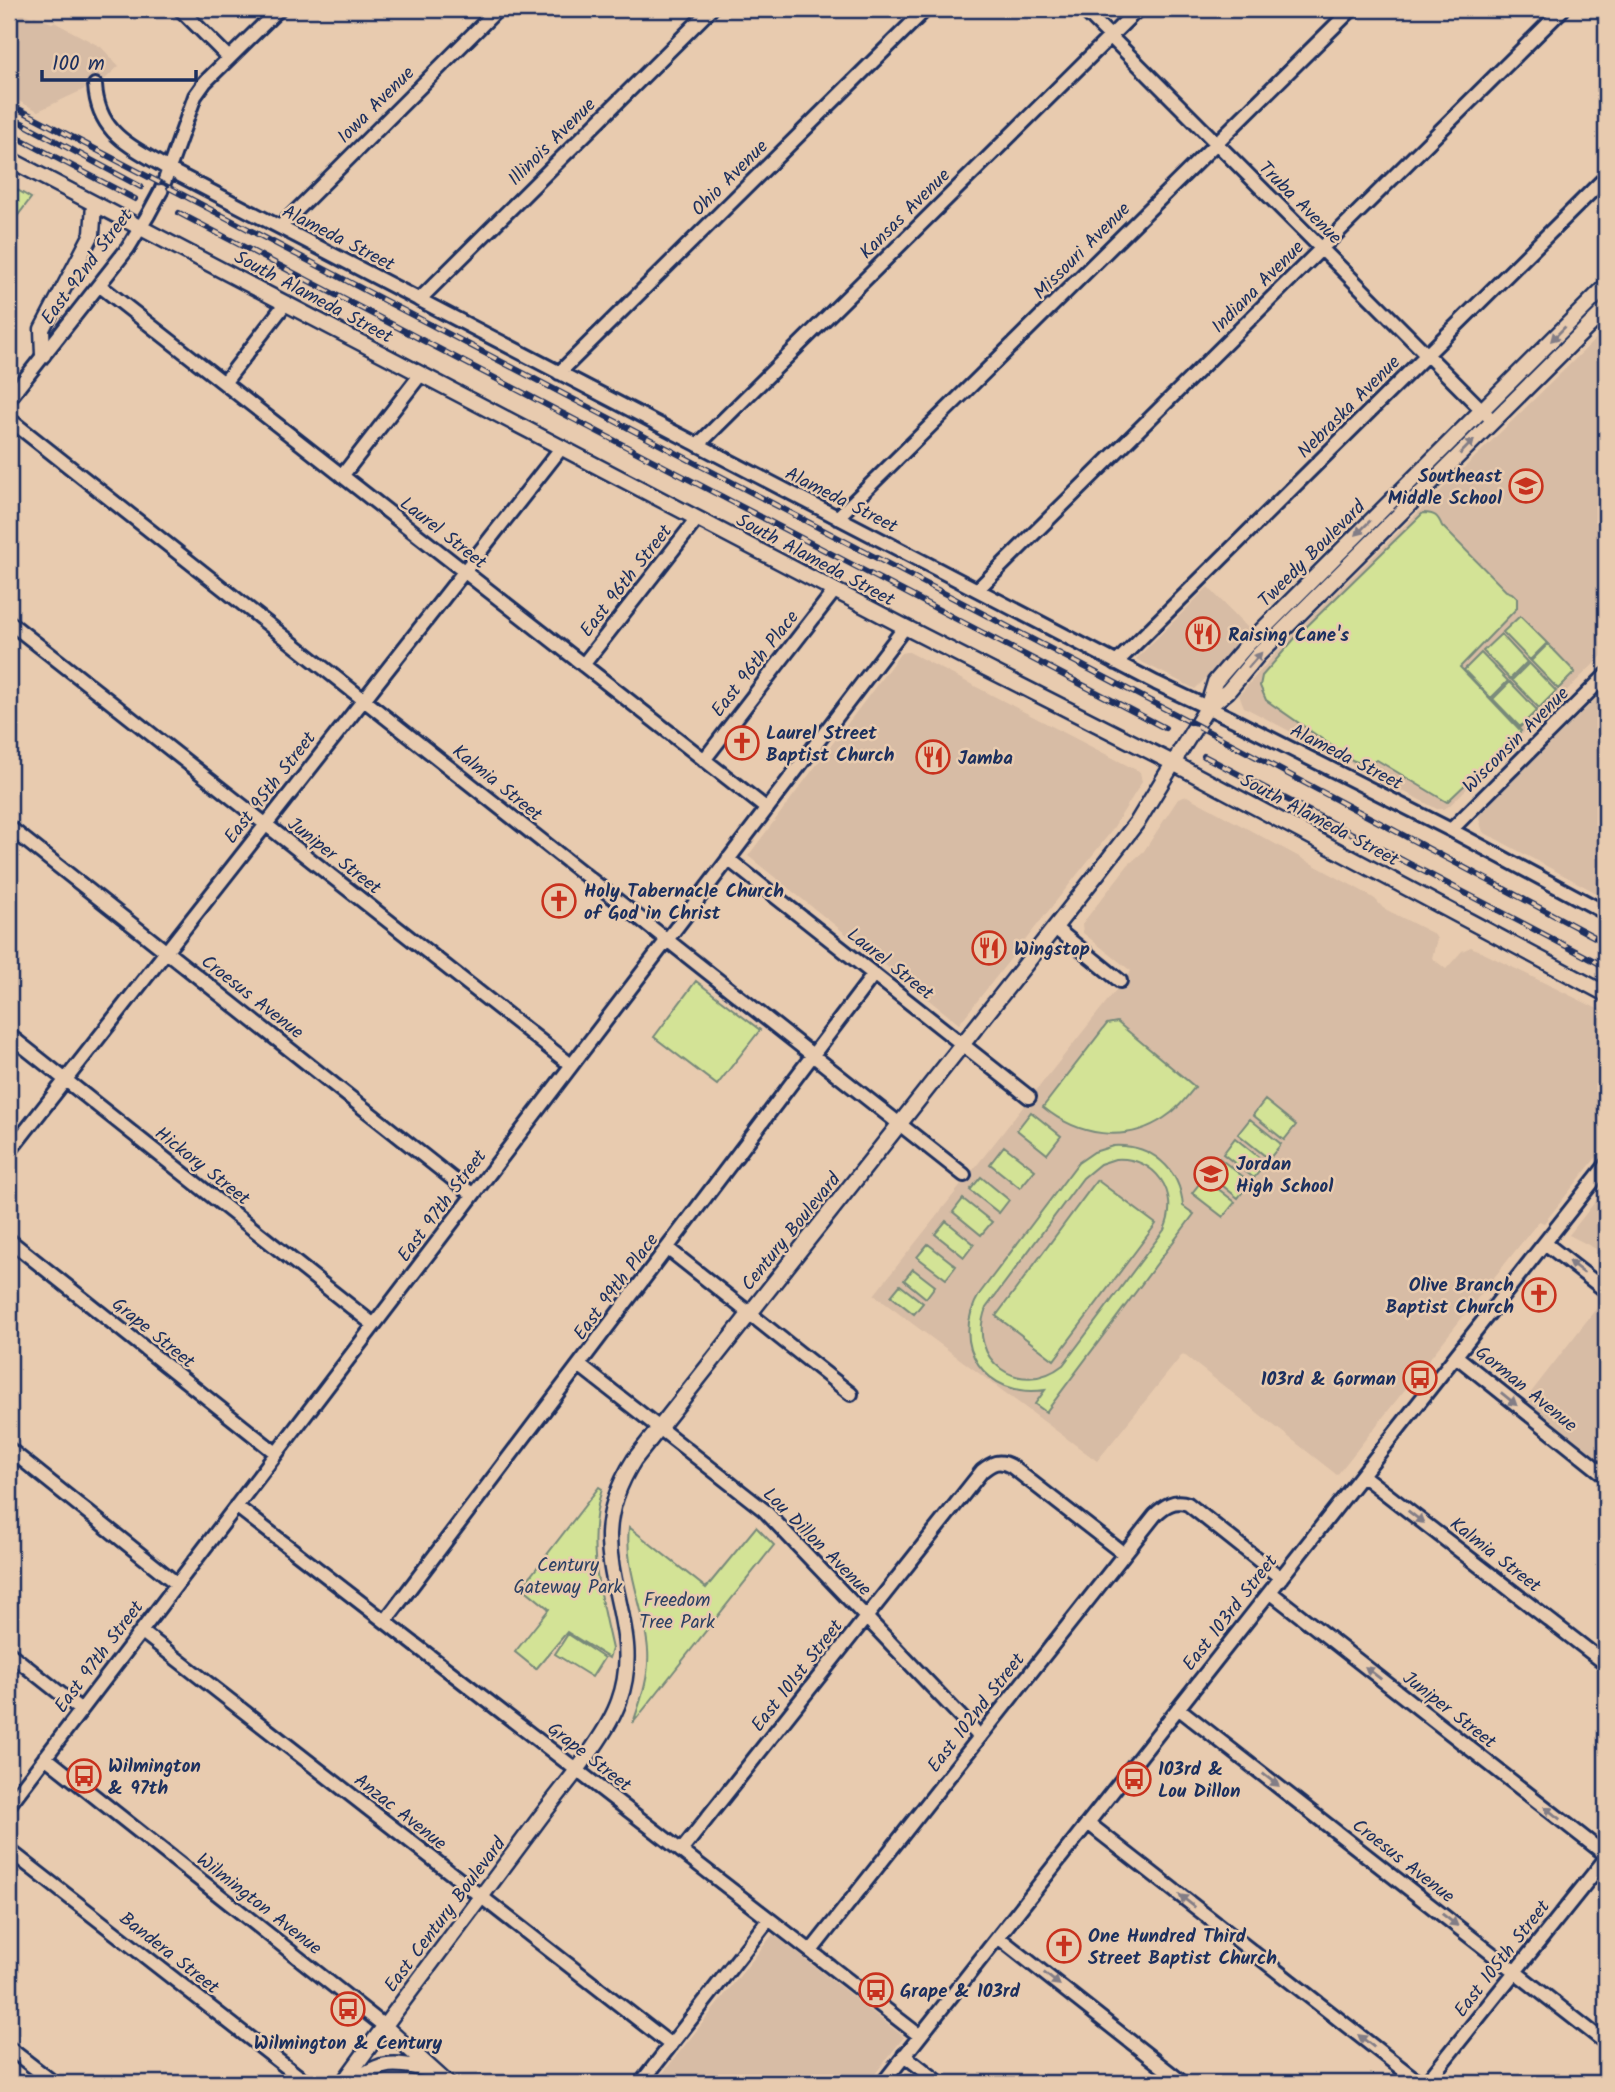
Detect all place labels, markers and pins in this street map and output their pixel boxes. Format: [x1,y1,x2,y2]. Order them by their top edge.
place label: Southeast Middle School [1388,462,1503,514]
school or university icon: Southeast Middle School [1507,467,1545,505]
restaurant icon: Raising Cane's [1184,615,1222,653]
place label: Raising Cane's [1228,621,1349,651]
place label: Laurel Street Baptist Church [766,719,895,771]
church icon: Laurel Street Baptist Church [723,724,761,762]
restaurant icon: Jamba [914,738,952,776]
place label: Jamba [958,744,1013,774]
place label: Holy Tabernacle Church of God in Christ [584,877,784,929]
church icon: Holy Tabernacle Church of God in Christ [540,882,578,920]
restaurant icon: Wingstop [970,929,1008,967]
place label: Wingstop [1014,935,1090,965]
place label: Jordan High School [1236,1150,1334,1202]
school or university icon: Jordan High School [1192,1155,1230,1193]
place label: Olive Branch Baptist Church [1385,1271,1514,1323]
church icon: Olive Branch Baptist Church [1520,1276,1558,1314]
bus stop icon: 103rd & Gorman [1401,1359,1439,1397]
place label: 103rd & Gorman [1261,1365,1396,1395]
place label: Wilmington & 97th [108,1752,201,1804]
place label: 103rd & Lou Dillon [1158,1755,1240,1807]
bus stop icon: Wilmington & 97th [65,1757,103,1795]
bus stop icon: 103rd & Lou Dillon [1115,1760,1153,1798]
place label: One Hundred Third Street Baptist Church [1088,1922,1277,1974]
church icon: One Hundred Third Street Baptist Church [1045,1927,1083,1965]
bus stop icon: Grape & 103rd [857,1971,895,2009]
place label: Grape & 103rd [900,1977,1021,2007]
bus stop icon: Wilmington & Century [329,1990,367,2028]
place label: Wilmington & Century [254,2029,442,2059]

